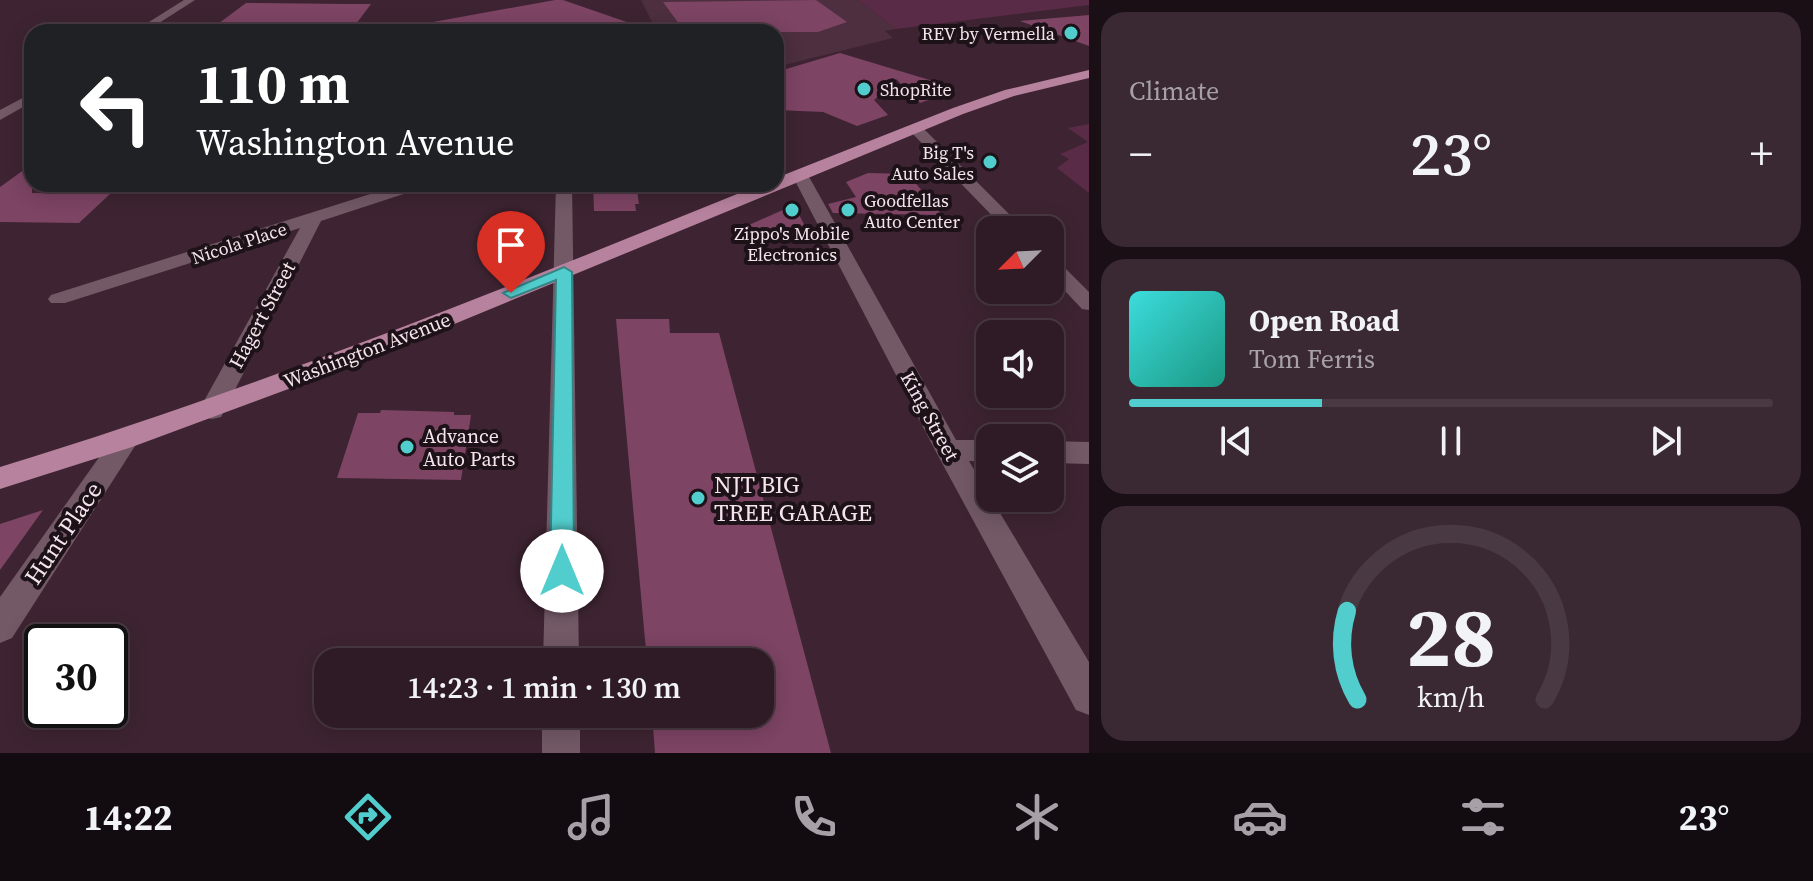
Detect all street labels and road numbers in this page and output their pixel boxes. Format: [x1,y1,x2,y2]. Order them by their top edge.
street label: Nicola Place [188,216,290,270]
street label: Hagert Street [222,256,302,373]
street label: Washington Avenue [279,305,455,395]
street label: King Street [894,366,966,466]
street label: Hunt Place [16,475,110,591]

